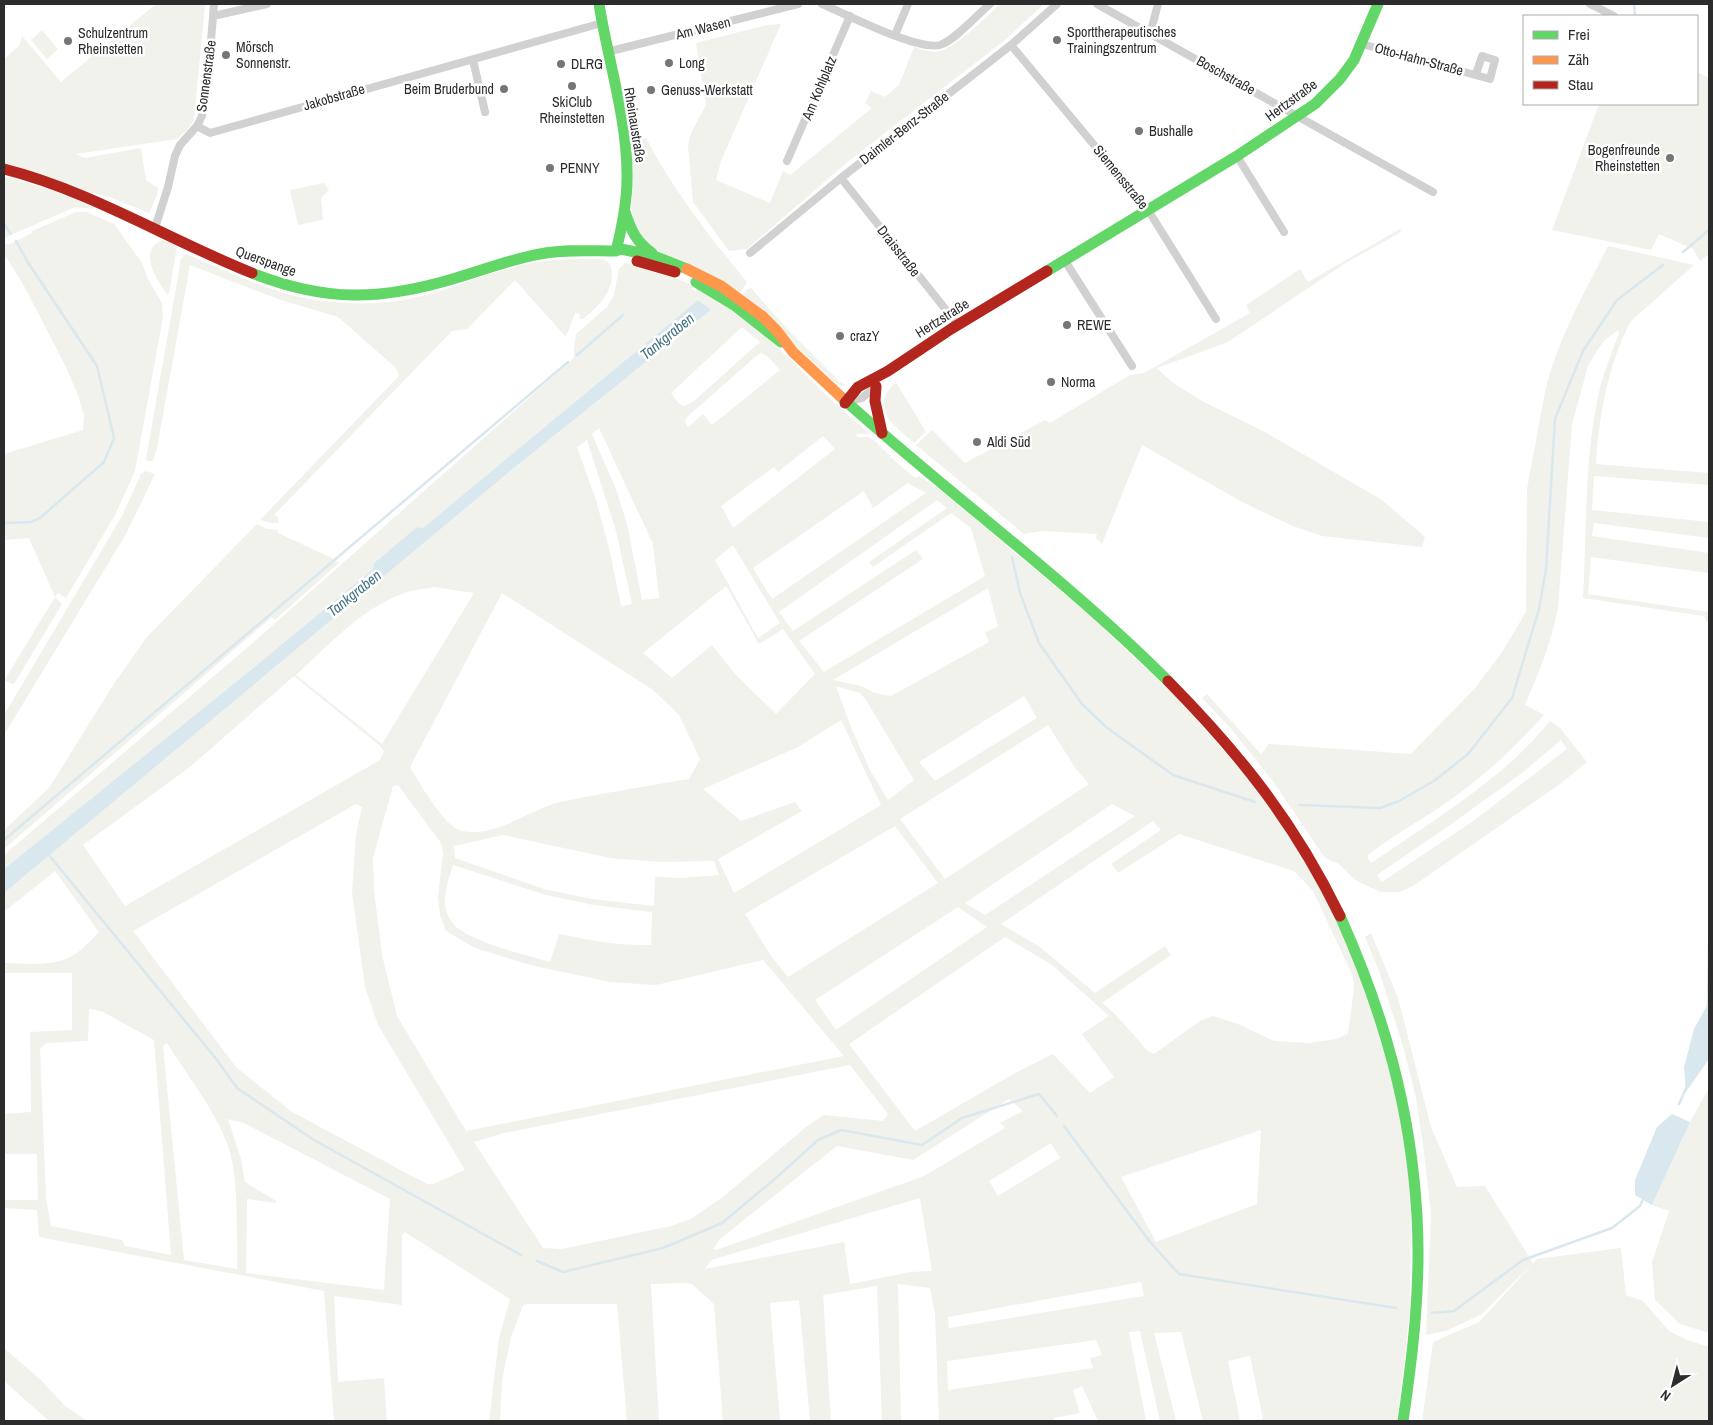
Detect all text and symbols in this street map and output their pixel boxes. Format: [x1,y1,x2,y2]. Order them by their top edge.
street label: Am Wasen [673,13,732,44]
legend [1523,15,1698,105]
place label: Sporttherapeutisches Trainingszentrum [1067,23,1176,57]
place label: Schulzentrum Rheinstetten [78,24,148,58]
text: Frei [1568,24,1590,45]
marker: Sporttherapeutisches Trainingszentrum [1051,34,1063,46]
marker: Schulzentrum Rheinstetten [62,35,74,47]
place label: Mörsch Sonnenstr. [236,38,291,72]
street label: Otto-Hahn-Straße [1373,38,1465,80]
street label: Sonnenstraße [192,39,220,113]
marker: Mörsch Sonnenstr. [220,49,232,61]
text: Zäh [1568,49,1589,70]
street label: Boschstraße [1193,52,1259,98]
street label: Am Kohlplatz [797,53,841,124]
place label: Long [679,54,705,72]
place label: DLRG [571,55,603,73]
marker: Long [663,57,675,69]
marker: DLRG [555,58,567,70]
text: Stau [1568,74,1593,95]
street label: Hertzstraße [1261,75,1321,125]
street label: Jakobstraße [301,80,367,114]
place label: Beim Bruderbund [404,80,494,98]
marker: SkiClub Rheinstetten [566,80,578,92]
place label: Genuss-Werkstatt [661,81,753,99]
marker: Beim Bruderbund [498,83,510,95]
marker: Genuss-Werkstatt [645,84,657,96]
street label: Rheinaustraße [620,86,650,164]
street label: Daimler-Benz-Straße [856,88,952,168]
place label: SkiClub Rheinstetten [539,93,605,127]
place label: Bushalle [1149,122,1193,140]
marker: Bushalle [1133,125,1145,137]
street label: Siemensstraße [1090,141,1152,213]
place label: Bogenfreunde Rheinstetten [1588,141,1660,175]
marker: Bogenfreunde Rheinstetten [1664,152,1676,164]
place label: PENNY [560,159,600,177]
marker: PENNY [544,162,556,174]
street label: Draisstraße [873,222,925,280]
street label: Querspange [233,242,299,280]
street label: Hertzstraße [912,294,972,342]
water label: Tankgraben [636,308,699,364]
place label: REWE [1077,316,1111,334]
marker: REWE [1061,319,1073,331]
place label: crazY [850,327,880,345]
marker: crazY [834,330,846,342]
place label: Norma [1061,373,1096,391]
marker: Norma [1045,376,1057,388]
place label: Aldi Süd [986,433,1030,451]
marker: Aldi Süd [971,436,983,448]
water label: Tankgraben [323,565,386,621]
north arrow [1648,1360,1698,1410]
text: N [1657,1386,1674,1405]

